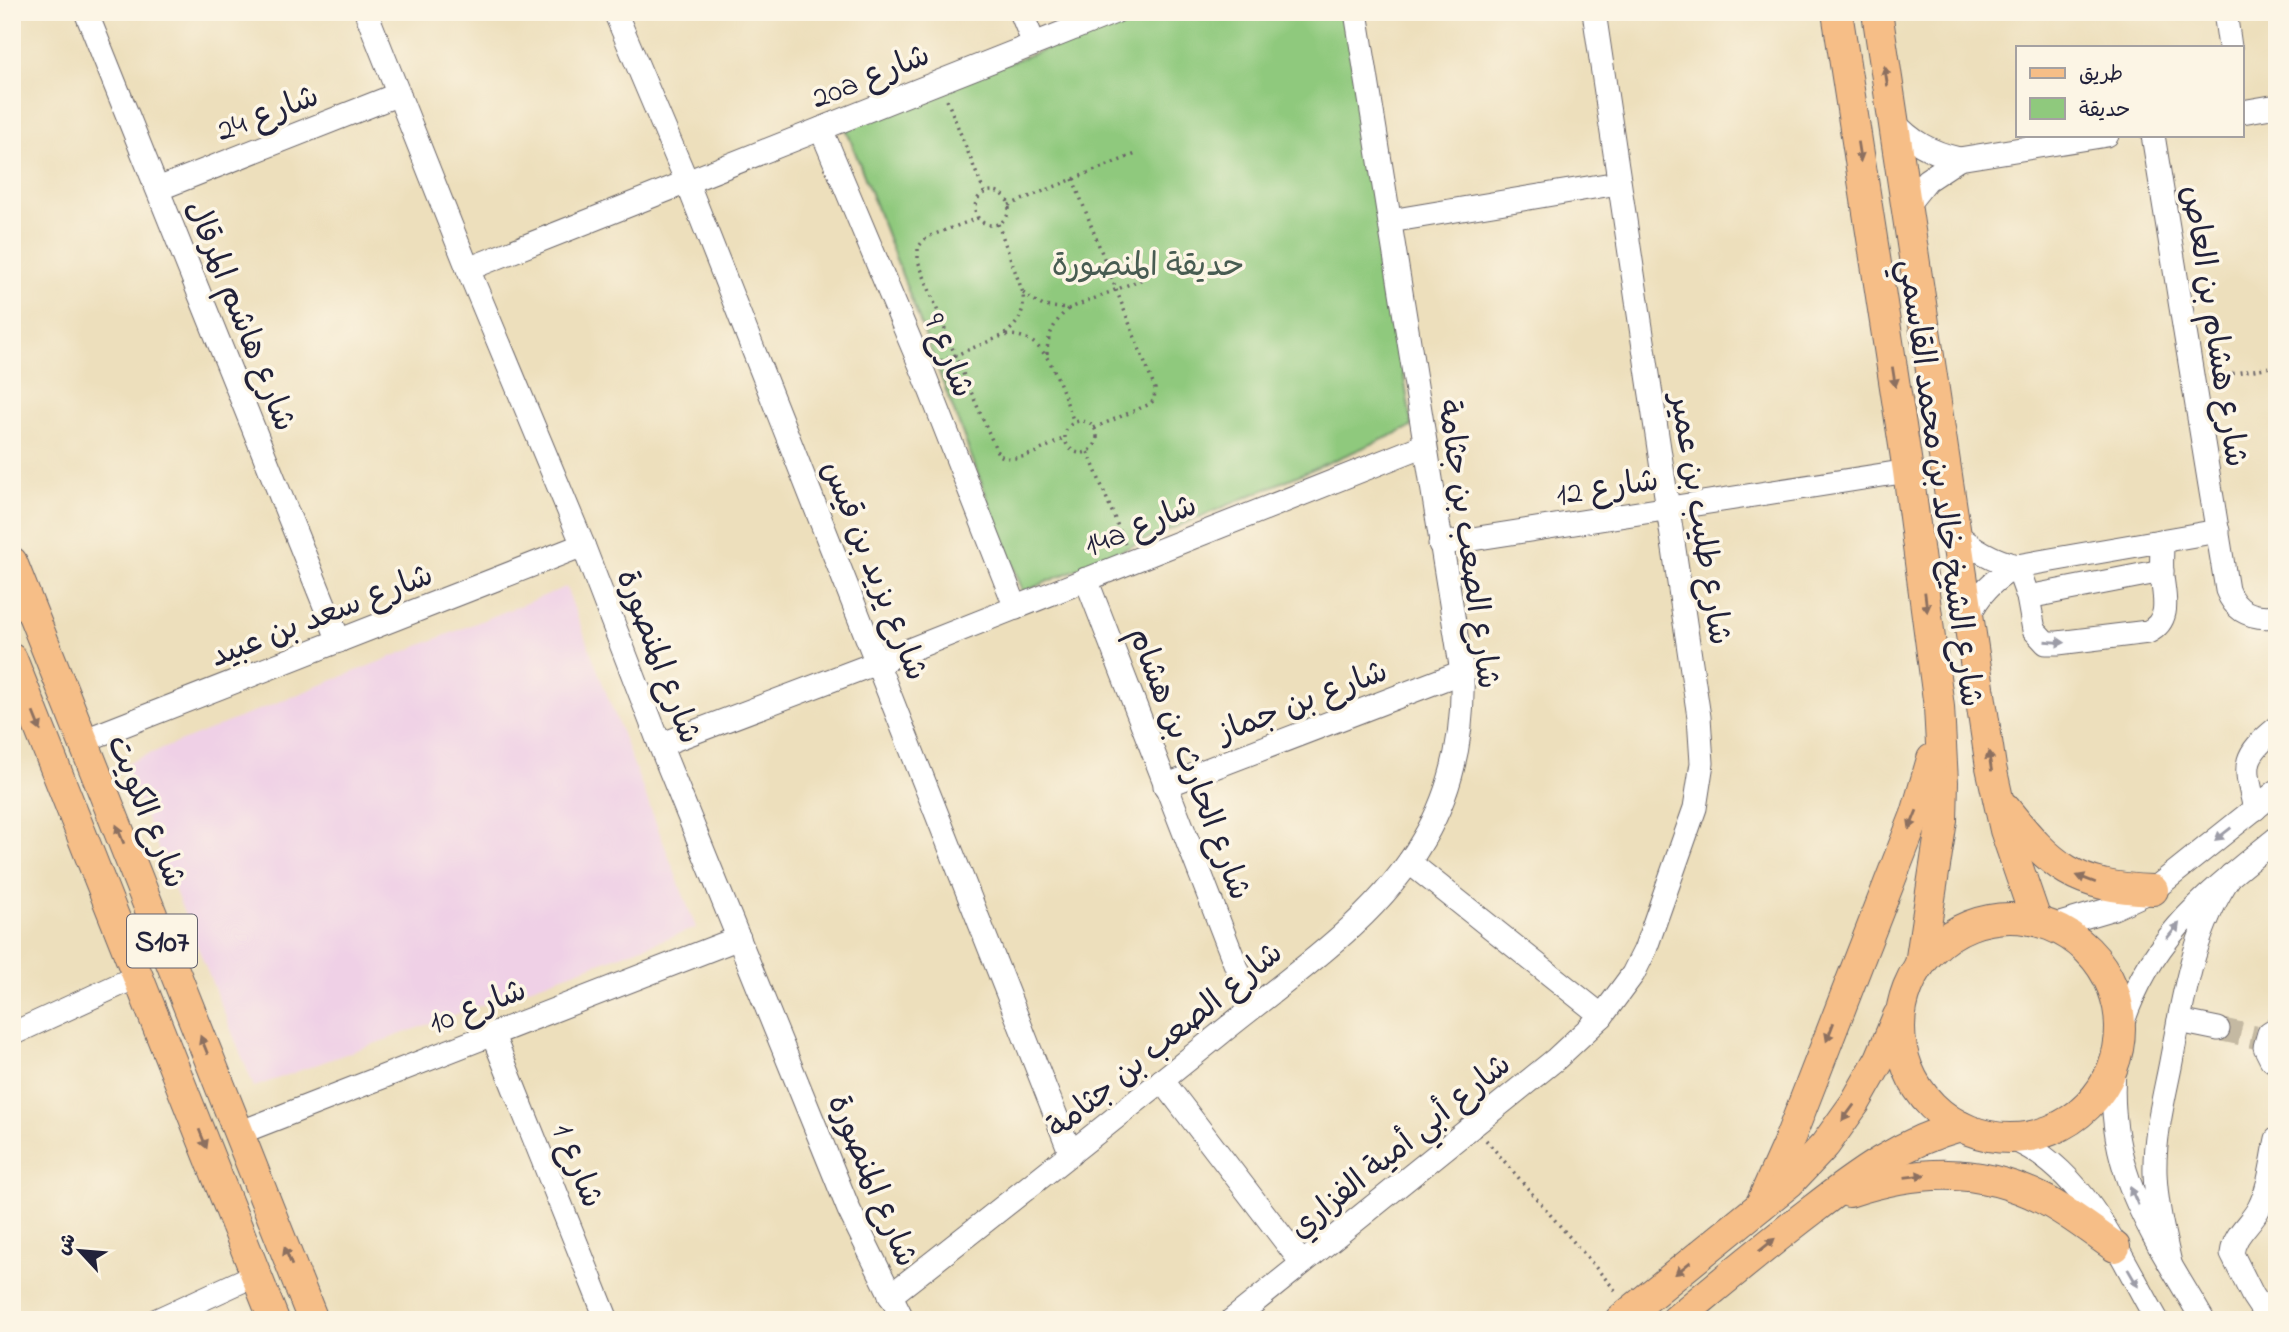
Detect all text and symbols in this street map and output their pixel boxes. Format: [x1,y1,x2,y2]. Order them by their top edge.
street label: 20a شارع [805,33,938,123]
legend [2016,46,2244,136]
text: طريق [2079,60,2123,90]
one-way arrow [1880,65,1891,87]
street label: شارع 24 [210,74,326,156]
text: حديقة [2079,96,2130,126]
one-way arrow [1854,141,1865,163]
street label: شارع هشام بن العاص [2167,182,2258,471]
street label: شارع هاشم المرقال [171,194,307,439]
park label: حديقة المنصورة [1052,244,1244,291]
street label: شارع الشيخ خالد بن محمد القاسمي [1883,256,1993,711]
street label: شارع 9 [909,307,985,405]
one-way arrow [1889,366,1900,388]
street label: شارع طليب بن عمير [1655,387,1742,649]
street label: شارع الصعب بن جثامة [1423,397,1510,692]
street label: شارع يزيد بن قيس [807,454,938,689]
street label: شارع 12 [1553,458,1662,521]
street label: 14a شارع [1078,483,1205,571]
street label: شارع سعد بن عبيد [204,553,441,681]
street label: شارع المنصورة [602,563,712,751]
one-way arrow [1920,591,1931,613]
street label: شارع الحارث بن هشام [1114,621,1261,908]
one-way arrow [2044,636,2066,647]
street label: شارع بن جماز [1209,649,1395,758]
one-way arrow [32,712,43,733]
street label: شارع الكويت [93,728,197,896]
one-way arrow [1984,750,1995,772]
one-way arrow [1908,810,1919,831]
one-way arrow [114,823,125,844]
one-way arrow [2215,826,2232,841]
one-way arrow [2075,873,2096,884]
road number: S107 [127,914,197,967]
one-way arrow [2165,923,2180,940]
street label: شارع الصعب بن جثامة [1038,932,1294,1152]
street label: شارع 10 [423,968,534,1048]
one-way arrow [1825,1022,1836,1043]
one-way arrow [198,1034,209,1055]
street label: شارع أبي أمية الفزاري [1280,1043,1523,1253]
street label: شارع المنصورة [813,1088,928,1275]
one-way arrow [1841,1104,1855,1122]
street label: شارع 1 [538,1117,614,1216]
one-way arrow [197,1128,208,1149]
one-way arrow [1904,1170,1926,1181]
one-way arrow [2128,1186,2140,1206]
north arrow [46,1216,116,1286]
text: ش [50,1229,84,1260]
one-way arrow [1758,1238,1775,1253]
one-way arrow [283,1246,294,1267]
one-way arrow [1675,1261,1693,1276]
one-way arrow [2127,1268,2139,1287]

